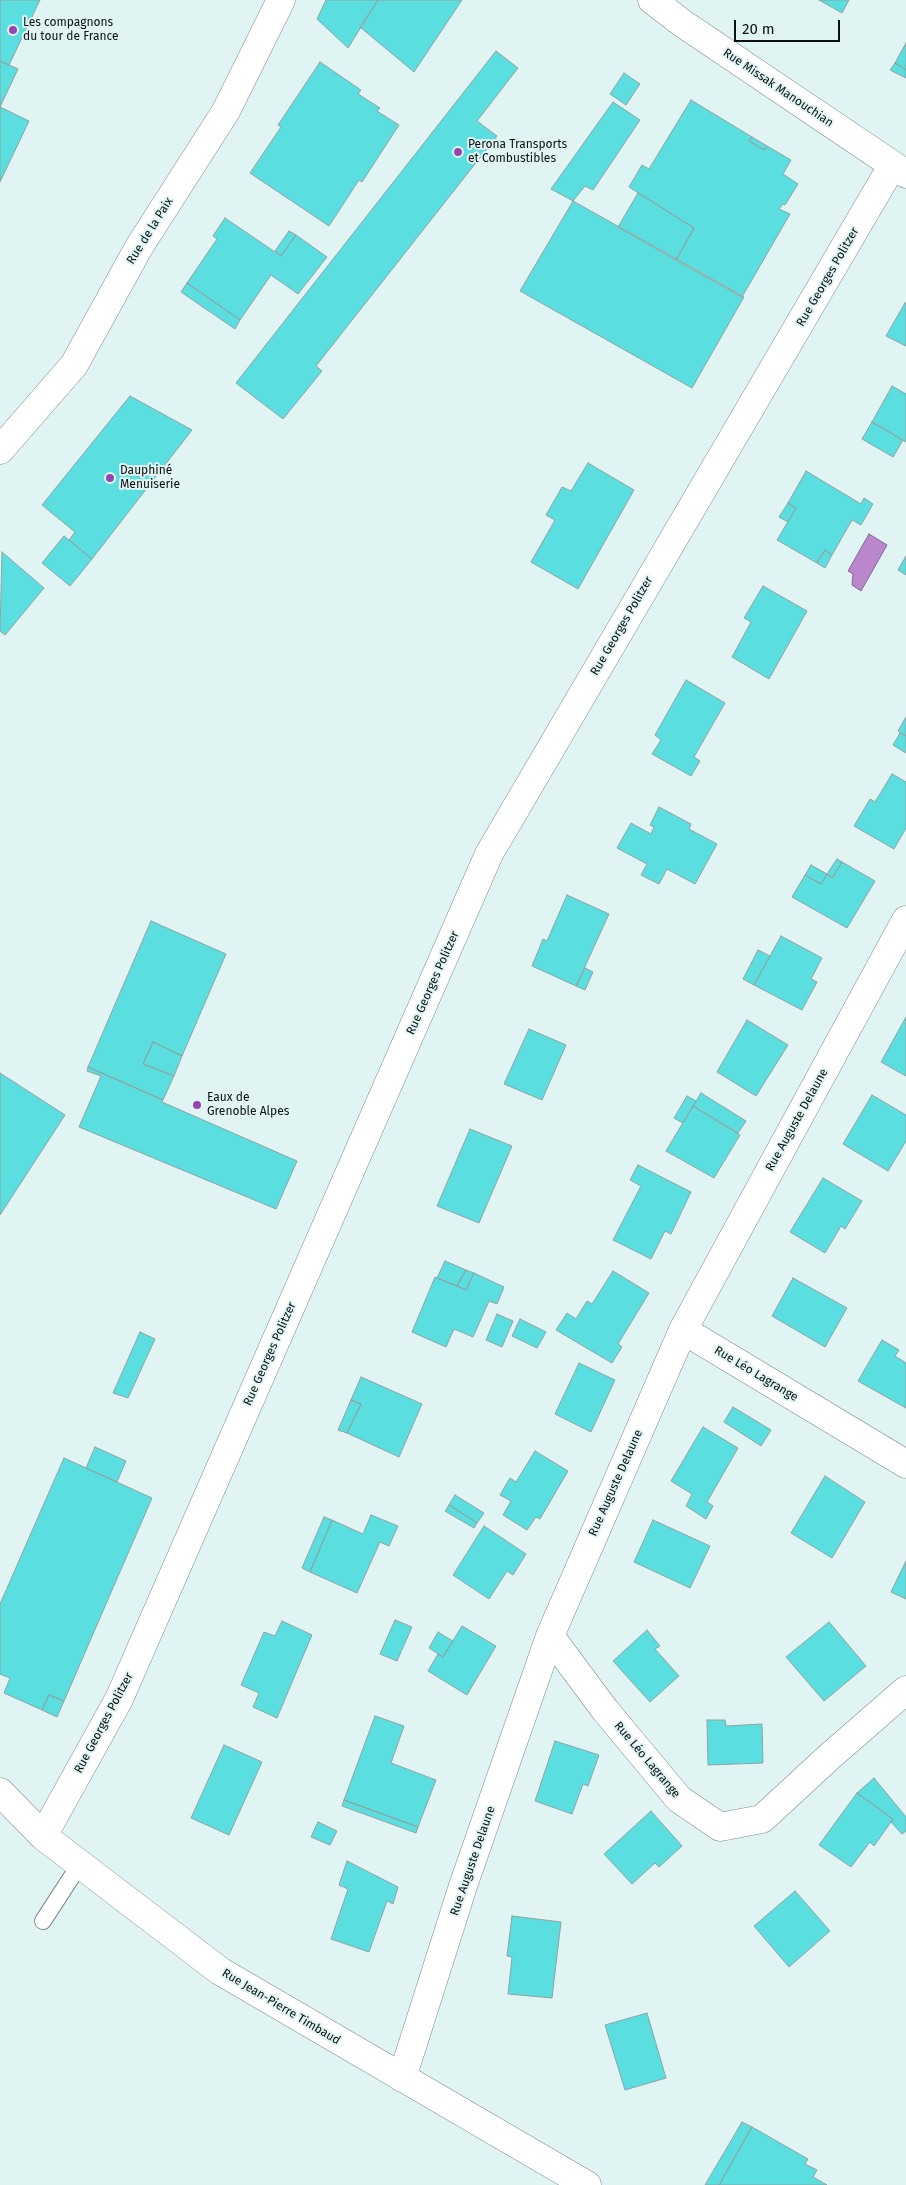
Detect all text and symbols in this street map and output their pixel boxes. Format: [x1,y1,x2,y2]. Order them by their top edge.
scale bar [736,10,842,42]
place label: Les compagnons du tour de France [23,16,118,44]
text: 20 m [742,20,775,38]
marker: Les compagnons du tour de France [7,24,19,36]
street label: Rue Missak Manouchian [720,46,836,130]
place label: Perona Transports et Combustibles [468,138,567,166]
marker: Perona Transports et Combustibles [452,146,464,158]
street label: Rue de la Paix [124,195,176,267]
street label: Rue Georges Politzer [794,225,862,329]
place label: Dauphiné Menuiserie [120,464,180,492]
marker: Dauphiné Menuiserie [104,472,116,484]
street label: Rue Georges Politzer [588,574,656,678]
street label: Rue Georges Politzer [404,929,462,1037]
street label: Rue Auguste Delaune [763,1066,831,1174]
place label: Eaux de Grenoble Alpes [207,1091,289,1119]
marker: Eaux de Grenoble Alpes [191,1099,203,1111]
street label: Rue Georges Politzer [241,1300,299,1408]
street label: Rue Léo Lagrange [711,1343,801,1405]
street label: Rue Auguste Delaune [586,1427,646,1539]
street label: Rue Georges Politzer [71,1670,137,1776]
street label: Rue Léo Lagrange [611,1719,683,1801]
street label: Rue Auguste Delaune [447,1804,499,1918]
street label: Rue Jean-Pierre Timbaud [219,1966,343,2048]

